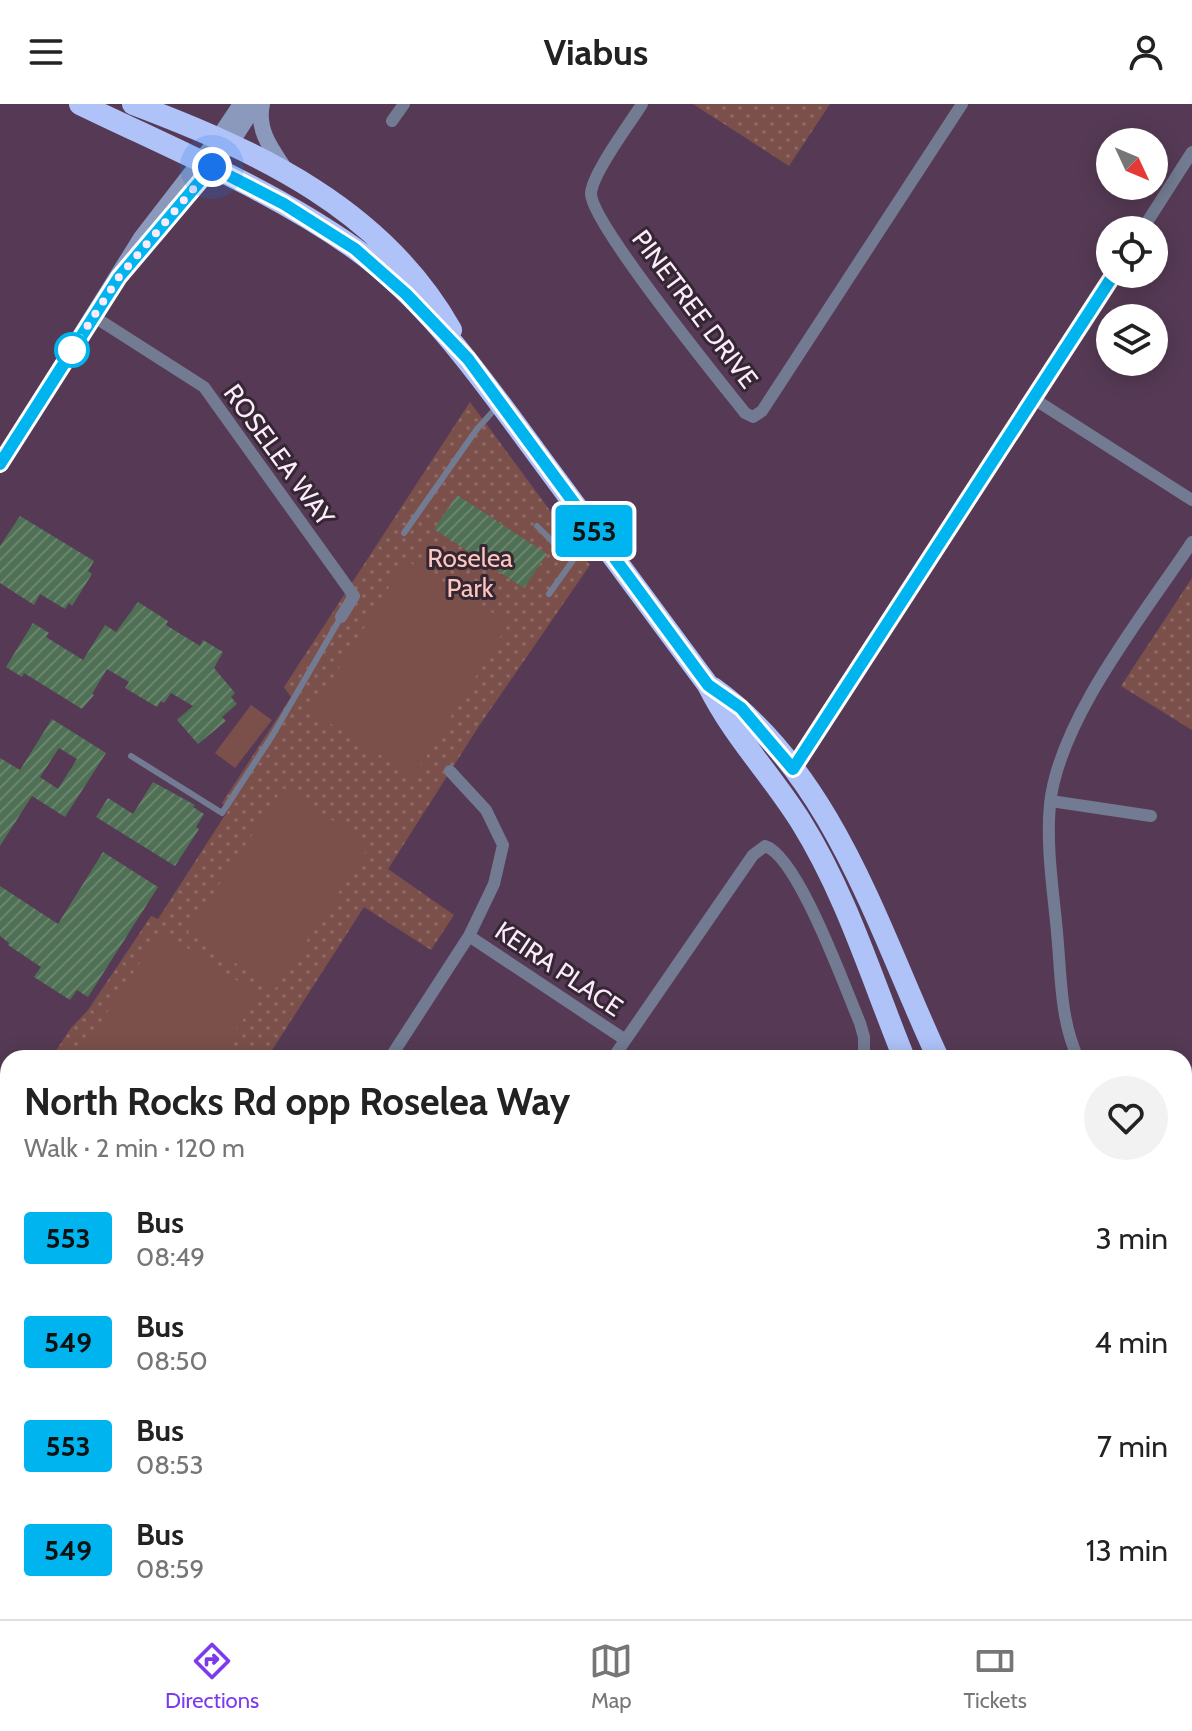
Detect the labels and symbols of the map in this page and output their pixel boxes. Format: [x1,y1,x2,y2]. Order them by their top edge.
north arrow [1096,128,1168,200]
your location [192,147,232,187]
street label: PINETREE DRIVE [625,224,765,394]
unlabelled marker [55,333,89,367]
street label: ROSELEA WAY [217,378,341,532]
line badge: 553 [548,505,640,557]
park label: Roselea Park [427,542,513,604]
street label: KEIRA PLACE [489,915,629,1023]

